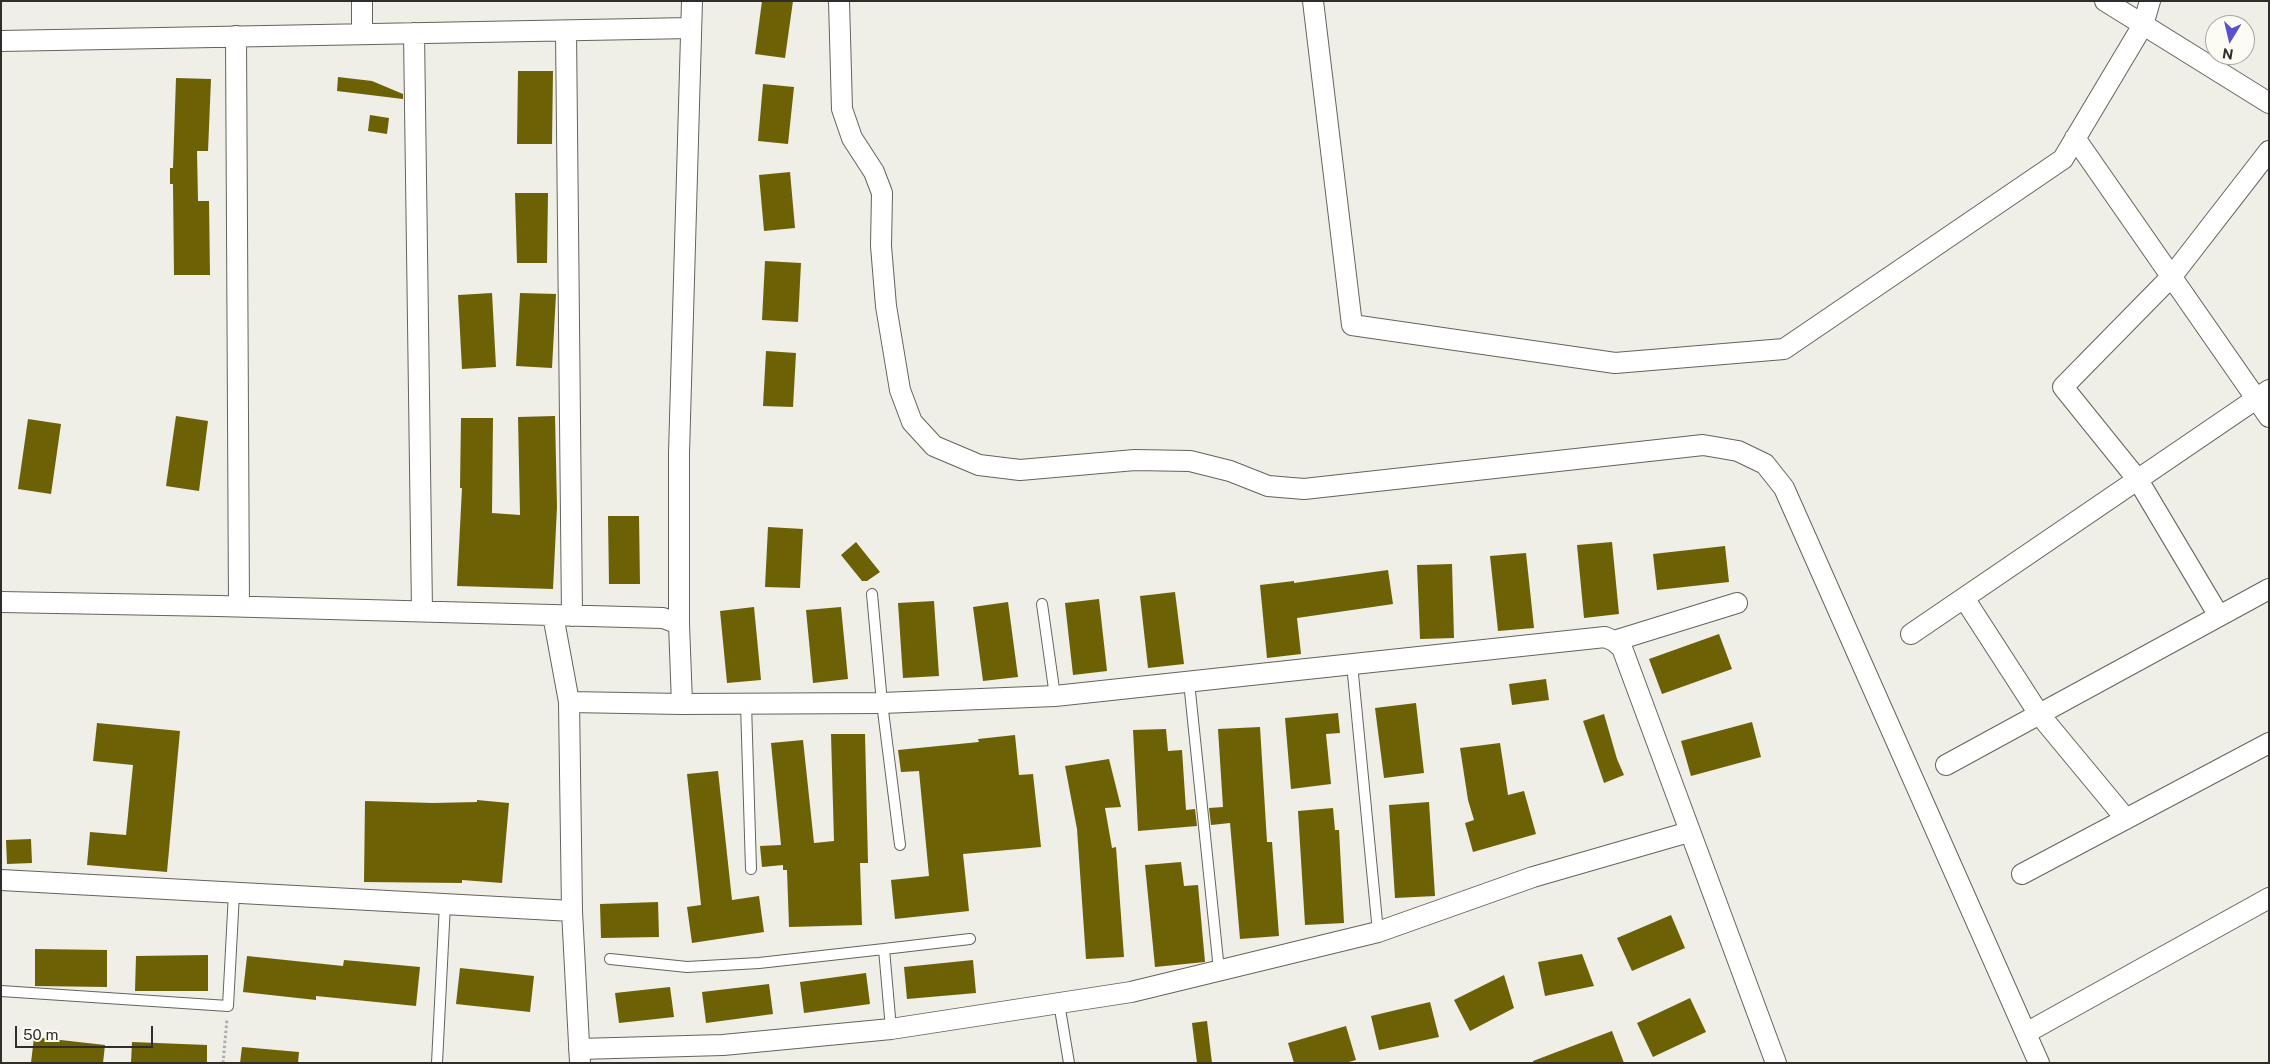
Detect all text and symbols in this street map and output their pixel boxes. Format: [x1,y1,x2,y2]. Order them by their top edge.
north arrow [2205,15,2255,65]
text: N [2221,45,2234,63]
scale bar [18,1016,155,1048]
text: 50 m [23,1026,58,1043]

